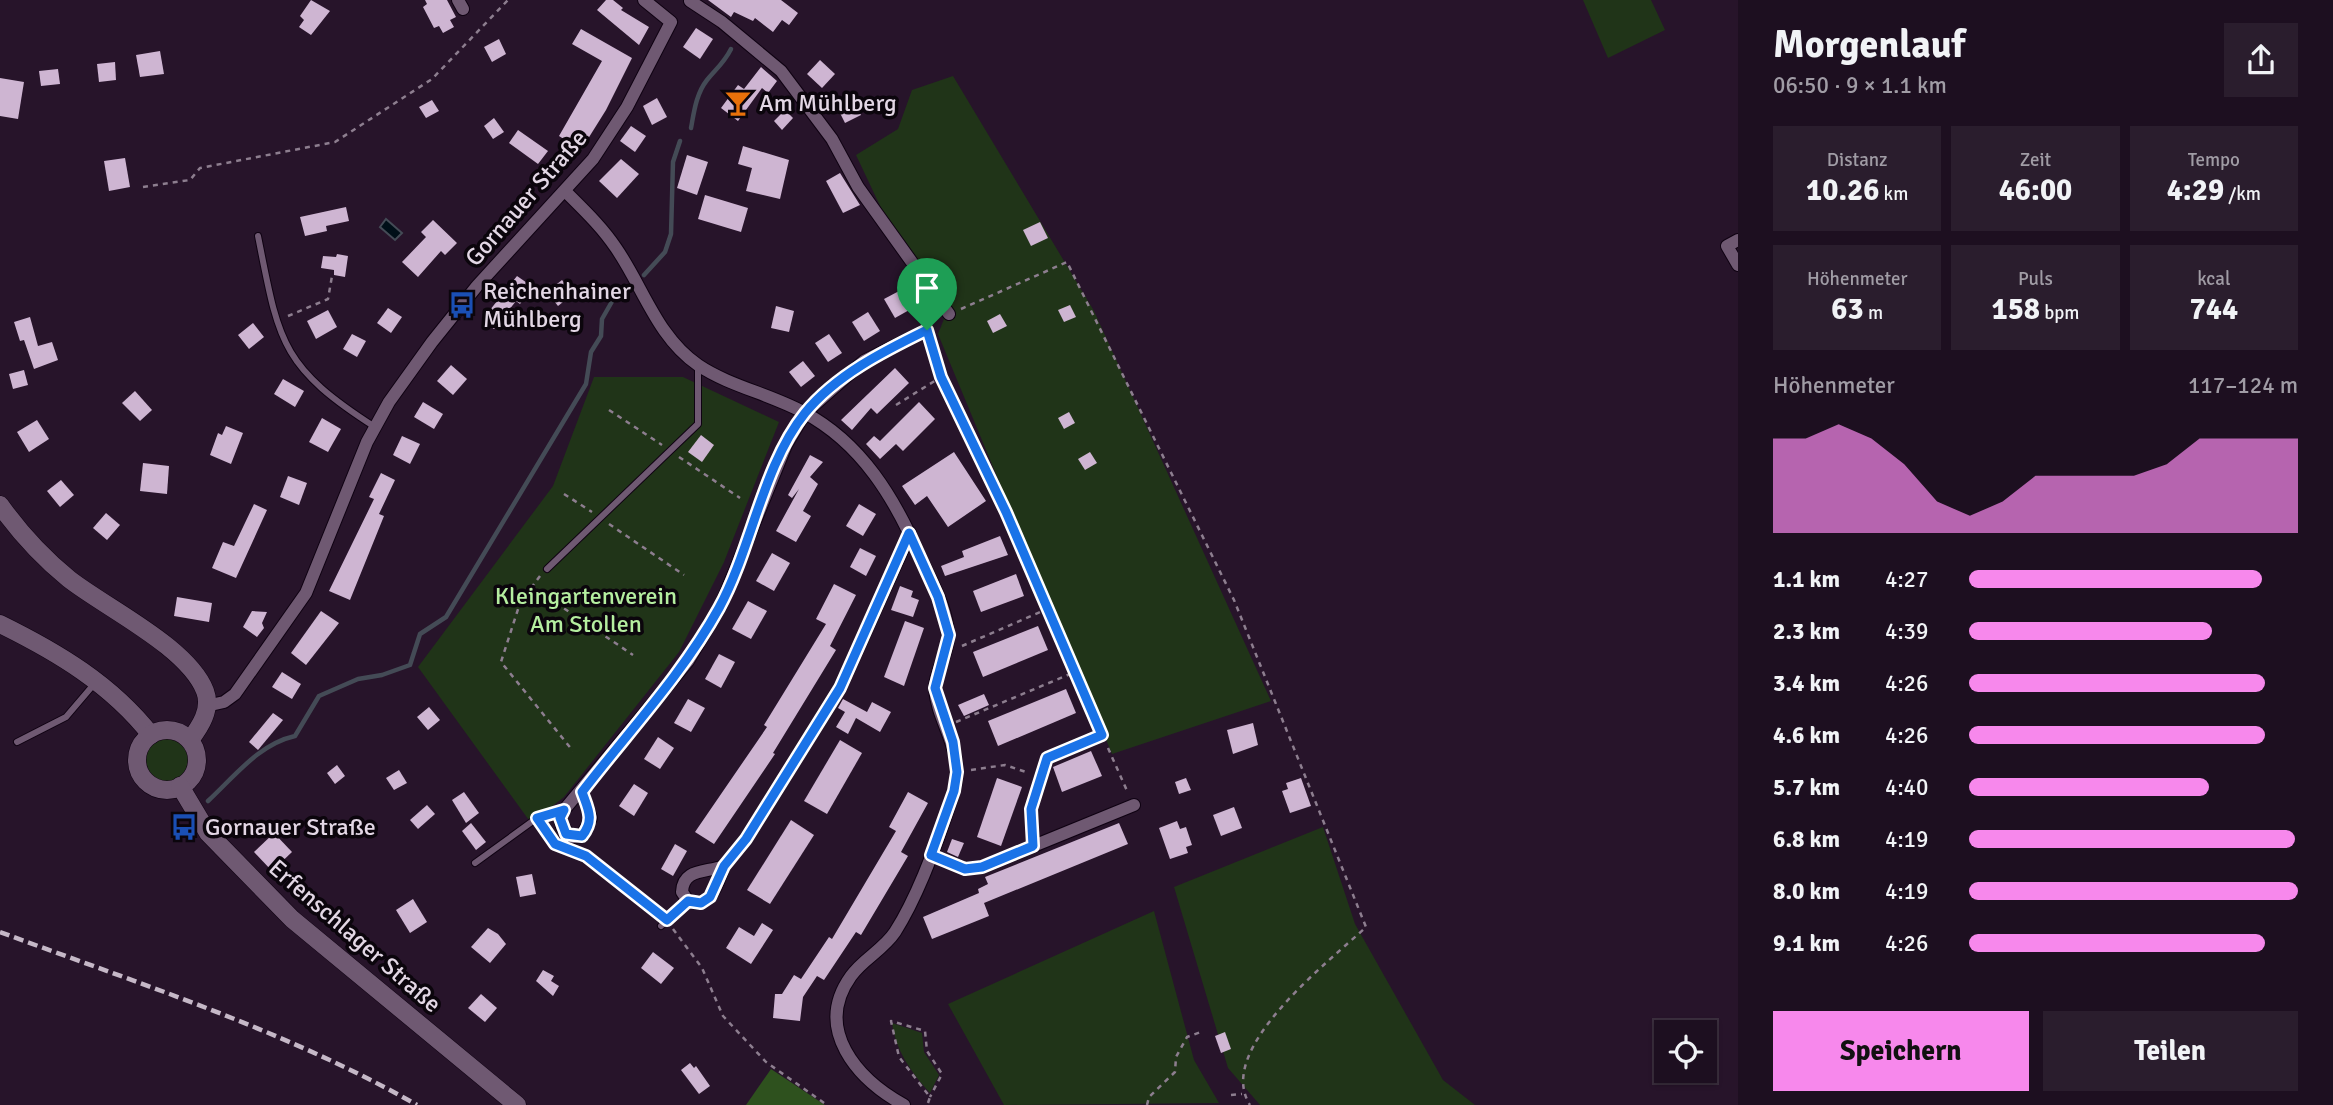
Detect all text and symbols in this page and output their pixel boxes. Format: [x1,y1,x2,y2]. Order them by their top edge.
text: Morgenlauf [1773,21,1965,68]
button: share [2224,23,2298,97]
text: 06:50 · 9 × 1.1 km [1773,71,1947,100]
bar icon: Am Mühlberg [723,88,753,118]
place label: Am Mühlberg [759,88,897,118]
street label: Gornauer Straße [459,124,593,272]
text: Distanz [1827,148,1888,172]
text: Zeit [2020,148,2051,172]
text: Tempo [2188,148,2240,172]
text: 10.26 [1806,172,1879,209]
text: 46:00 [1999,172,2072,209]
text: 4:29 [2167,172,2224,209]
text: km [1879,182,1908,206]
text: /km [2224,182,2261,206]
pin [897,258,957,330]
text: Höhenmeter [1807,267,1907,291]
text: Puls [2018,267,2053,291]
text: kcal [2197,267,2230,291]
icon: arrive [908,269,946,307]
place label: Reichenhainer Mühlberg [483,276,631,334]
bus stop icon: Reichenhainer Mühlberg [447,290,477,320]
text: 63 [1831,291,1864,328]
text: 158 [1991,291,2040,328]
text: 744 [2190,291,2238,328]
text: m [1864,301,1883,325]
text: bpm [2040,301,2080,325]
text: Höhenmeter [1773,371,1895,400]
text: 117–124 m [2188,371,2298,400]
text: 1.1 km [1773,565,1840,594]
text: 4:27 [1885,565,1928,594]
park label: Kleingartenverein Am Stollen [495,581,677,639]
text: 2.3 km [1773,617,1840,646]
text: 4:39 [1885,617,1928,646]
text: 3.4 km [1773,669,1840,698]
text: 4:26 [1885,669,1928,698]
text: 4.6 km [1773,721,1840,750]
text: 4:26 [1885,721,1928,750]
text: 5.7 km [1773,773,1840,802]
text: 4:40 [1885,773,1928,802]
bus stop icon: Gornauer Straße [169,812,199,842]
place label: Gornauer Straße [205,812,376,842]
text: 6.8 km [1773,825,1840,854]
text: 4:19 [1885,825,1928,854]
street label: Erfenschlager Straße [263,853,447,1019]
text: 8.0 km [1773,877,1840,906]
text: 4:19 [1885,877,1928,906]
text: 9.1 km [1773,929,1840,958]
text: 4:26 [1885,929,1928,958]
button: Speichern [1773,1011,2029,1091]
button: Teilen [2043,1011,2298,1091]
map controls [1654,1020,1717,1083]
button: locate [1654,1020,1717,1083]

